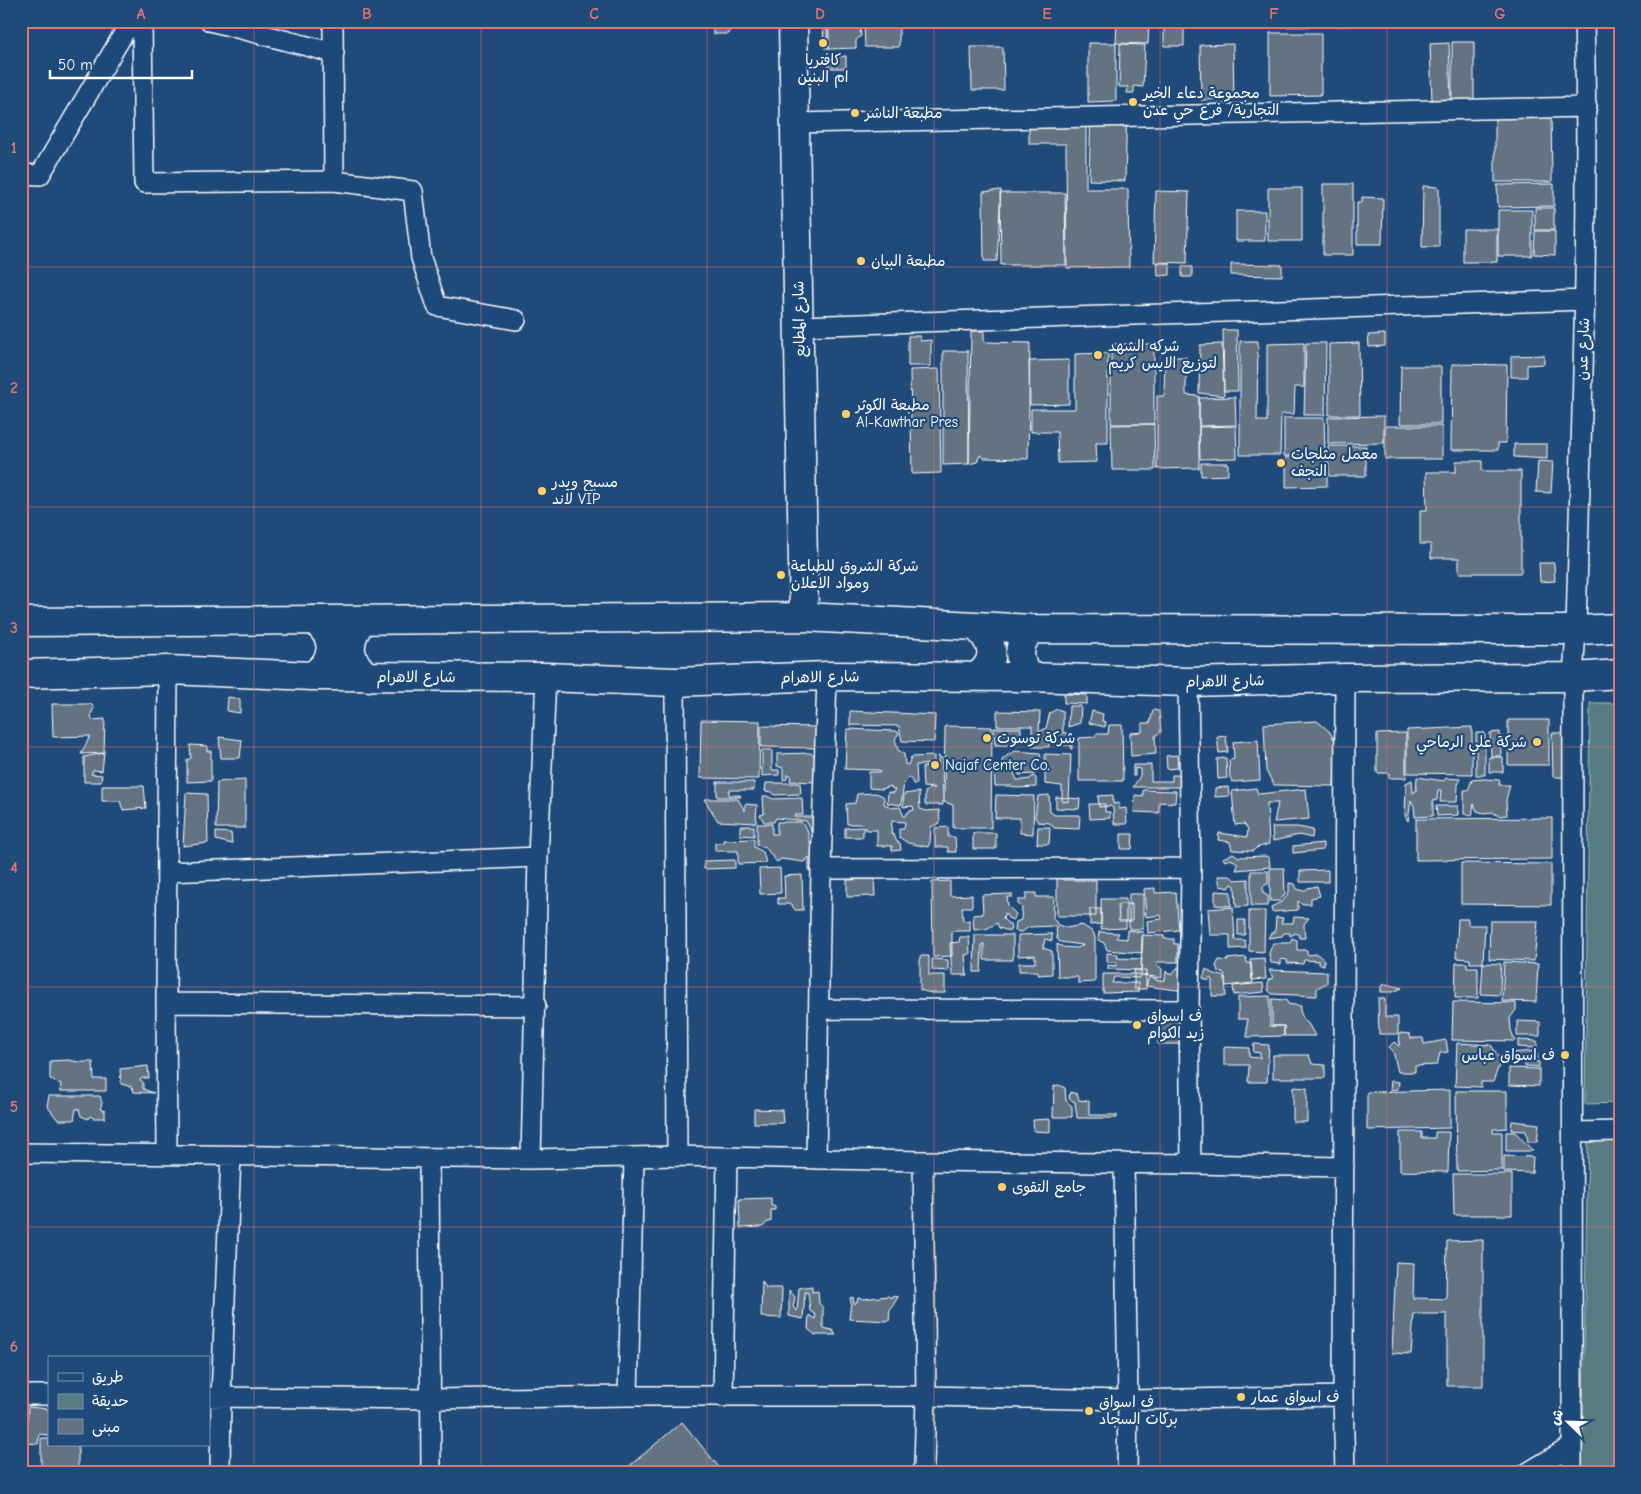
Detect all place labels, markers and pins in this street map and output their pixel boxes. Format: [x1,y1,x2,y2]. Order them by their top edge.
marker: كافتريا ام البنين [817,37,829,49]
place label: كافتريا ام البنين [798,51,848,88]
place label: مجموعة دعاء الخير التجارية/ فرع حي عدن [1142,84,1279,123]
marker: مجموعة دعاء الخير التجارية/ فرع حي عدن [1127,96,1139,108]
place label: مطبعة الناشر [863,104,942,122]
marker: مطبعة الناشر [849,107,861,119]
place label: مطبعة البيان [871,252,945,270]
marker: مطبعة البيان [855,255,867,267]
place label: شركه الشهد لتوزيع الايس كريم [1108,337,1217,375]
marker: شركه الشهد لتوزيع الايس كريم [1092,349,1104,361]
place label: مطبعة الكوثر Al-Kawthar Pres [854,396,958,431]
marker: مطبعة الكوثر Al-Kawthar Pres [840,408,852,420]
place label: معمل مثلجات النجف [1291,445,1378,480]
marker: معمل مثلجات النجف [1275,457,1287,469]
place label: مسبح ويدر لاند VIP [551,473,618,508]
marker: مسبح ويدر لاند VIP [536,485,548,497]
place label: شركة الشروق للطباعة ومواد الاعلان [791,557,919,593]
marker: شركة الشروق للطباعة ومواد الاعلان [775,569,787,581]
place label: شركة توسوت [997,729,1075,747]
marker: شركة توسوت [981,732,993,744]
place label: شركة علي الرماحي [1416,733,1527,755]
marker: شركة علي الرماحي [1531,736,1543,748]
place label: Najaf Center Co. [945,756,1050,774]
marker: Najaf Center Co. [929,759,941,771]
place label: ف اسواق زيد الكوام [1147,1007,1205,1045]
marker: ف اسواق زيد الكوام [1131,1019,1143,1031]
place label: ف اسواق عباس [1461,1046,1555,1064]
marker: ف اسواق عباس [1559,1049,1571,1061]
place label: جامع التقوى [1012,1178,1086,1198]
marker: جامع التقوى [996,1181,1008,1193]
place label: ف اسواق عمار [1250,1388,1340,1406]
marker: ف اسواق عمار [1235,1391,1247,1403]
place label: ف اسواق بركات السجاد [1099,1393,1178,1428]
marker: ف اسواق بركات السجاد [1083,1405,1095,1417]

